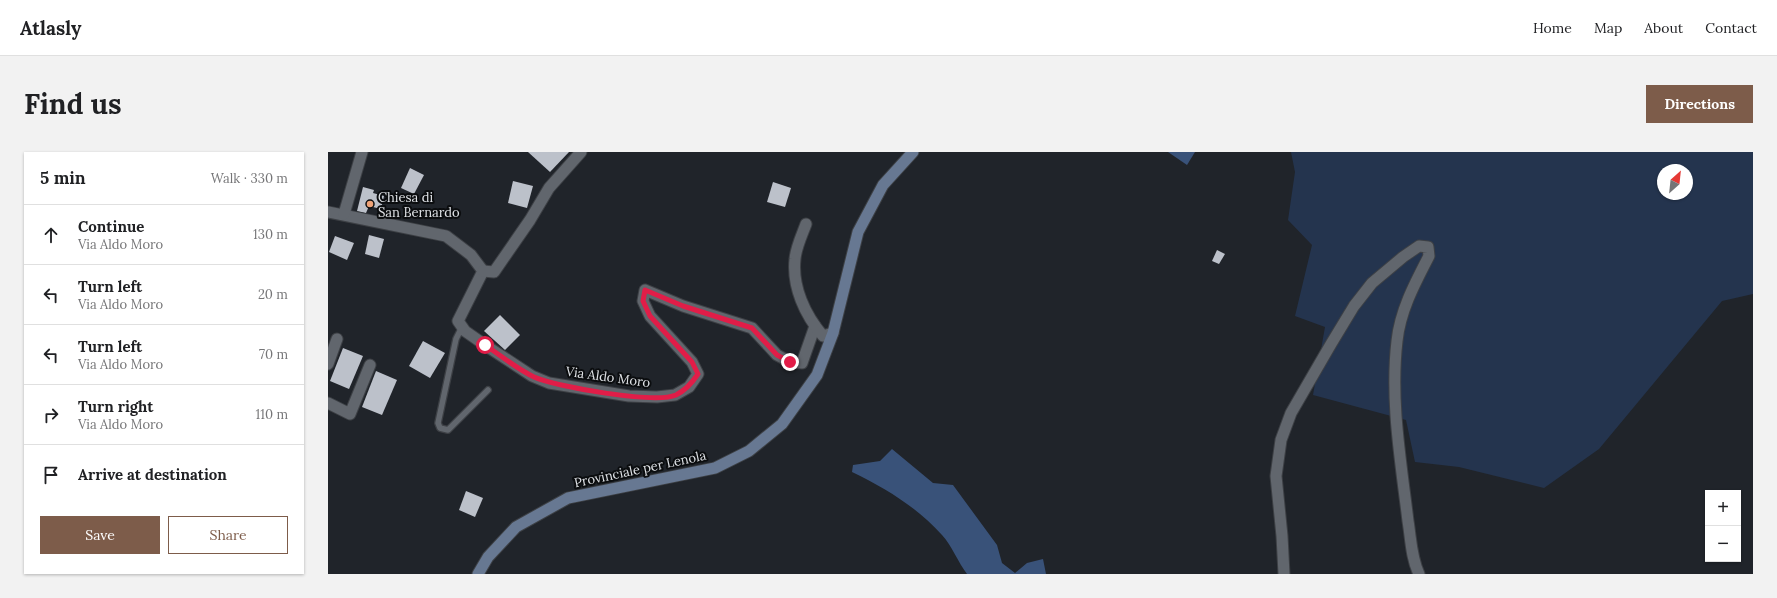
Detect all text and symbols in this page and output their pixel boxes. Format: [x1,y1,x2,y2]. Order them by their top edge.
text: Atlasly [20,16,81,40]
text: Home [1533,19,1572,37]
text: Map [1594,19,1622,37]
text: About [1644,19,1683,37]
text: Contact [1705,19,1757,37]
button: Directions [1646,85,1753,123]
text: Find us [24,86,122,122]
north arrow [1657,164,1693,200]
text: 5 min [40,167,86,189]
text: Walk · 330 m [211,170,288,187]
place label: Chiesa di San Bernardo [378,189,460,221]
marker: Chiesa di San Bernardo [365,199,375,209]
text: Continue [78,217,144,236]
icon: ahead [40,224,62,246]
text: 130 m [253,226,288,243]
text: Via Aldo Moro [78,236,163,253]
text: Turn left [78,277,142,296]
icon: left [40,284,62,306]
text: 20 m [258,286,288,303]
text: Via Aldo Moro [78,296,163,313]
route start [476,336,494,354]
text: Turn left [78,337,142,356]
icon: left [40,344,62,366]
text: 70 m [259,346,288,363]
route end [781,353,799,371]
text: Via Aldo Moro [78,356,163,373]
street label: Via Aldo Moro [564,363,652,391]
text: Turn right [78,397,154,416]
icon: right [40,404,62,426]
text: 110 m [255,406,288,423]
text: Via Aldo Moro [78,416,163,433]
street label: Provinciale per Lenola [572,447,708,491]
icon: arrive [40,464,62,486]
text: Arrive at destination [78,465,227,484]
map controls [1705,490,1741,562]
button: + [1705,490,1741,526]
button: Save [40,516,160,554]
button: Share [168,516,288,554]
button: − [1705,526,1741,562]

